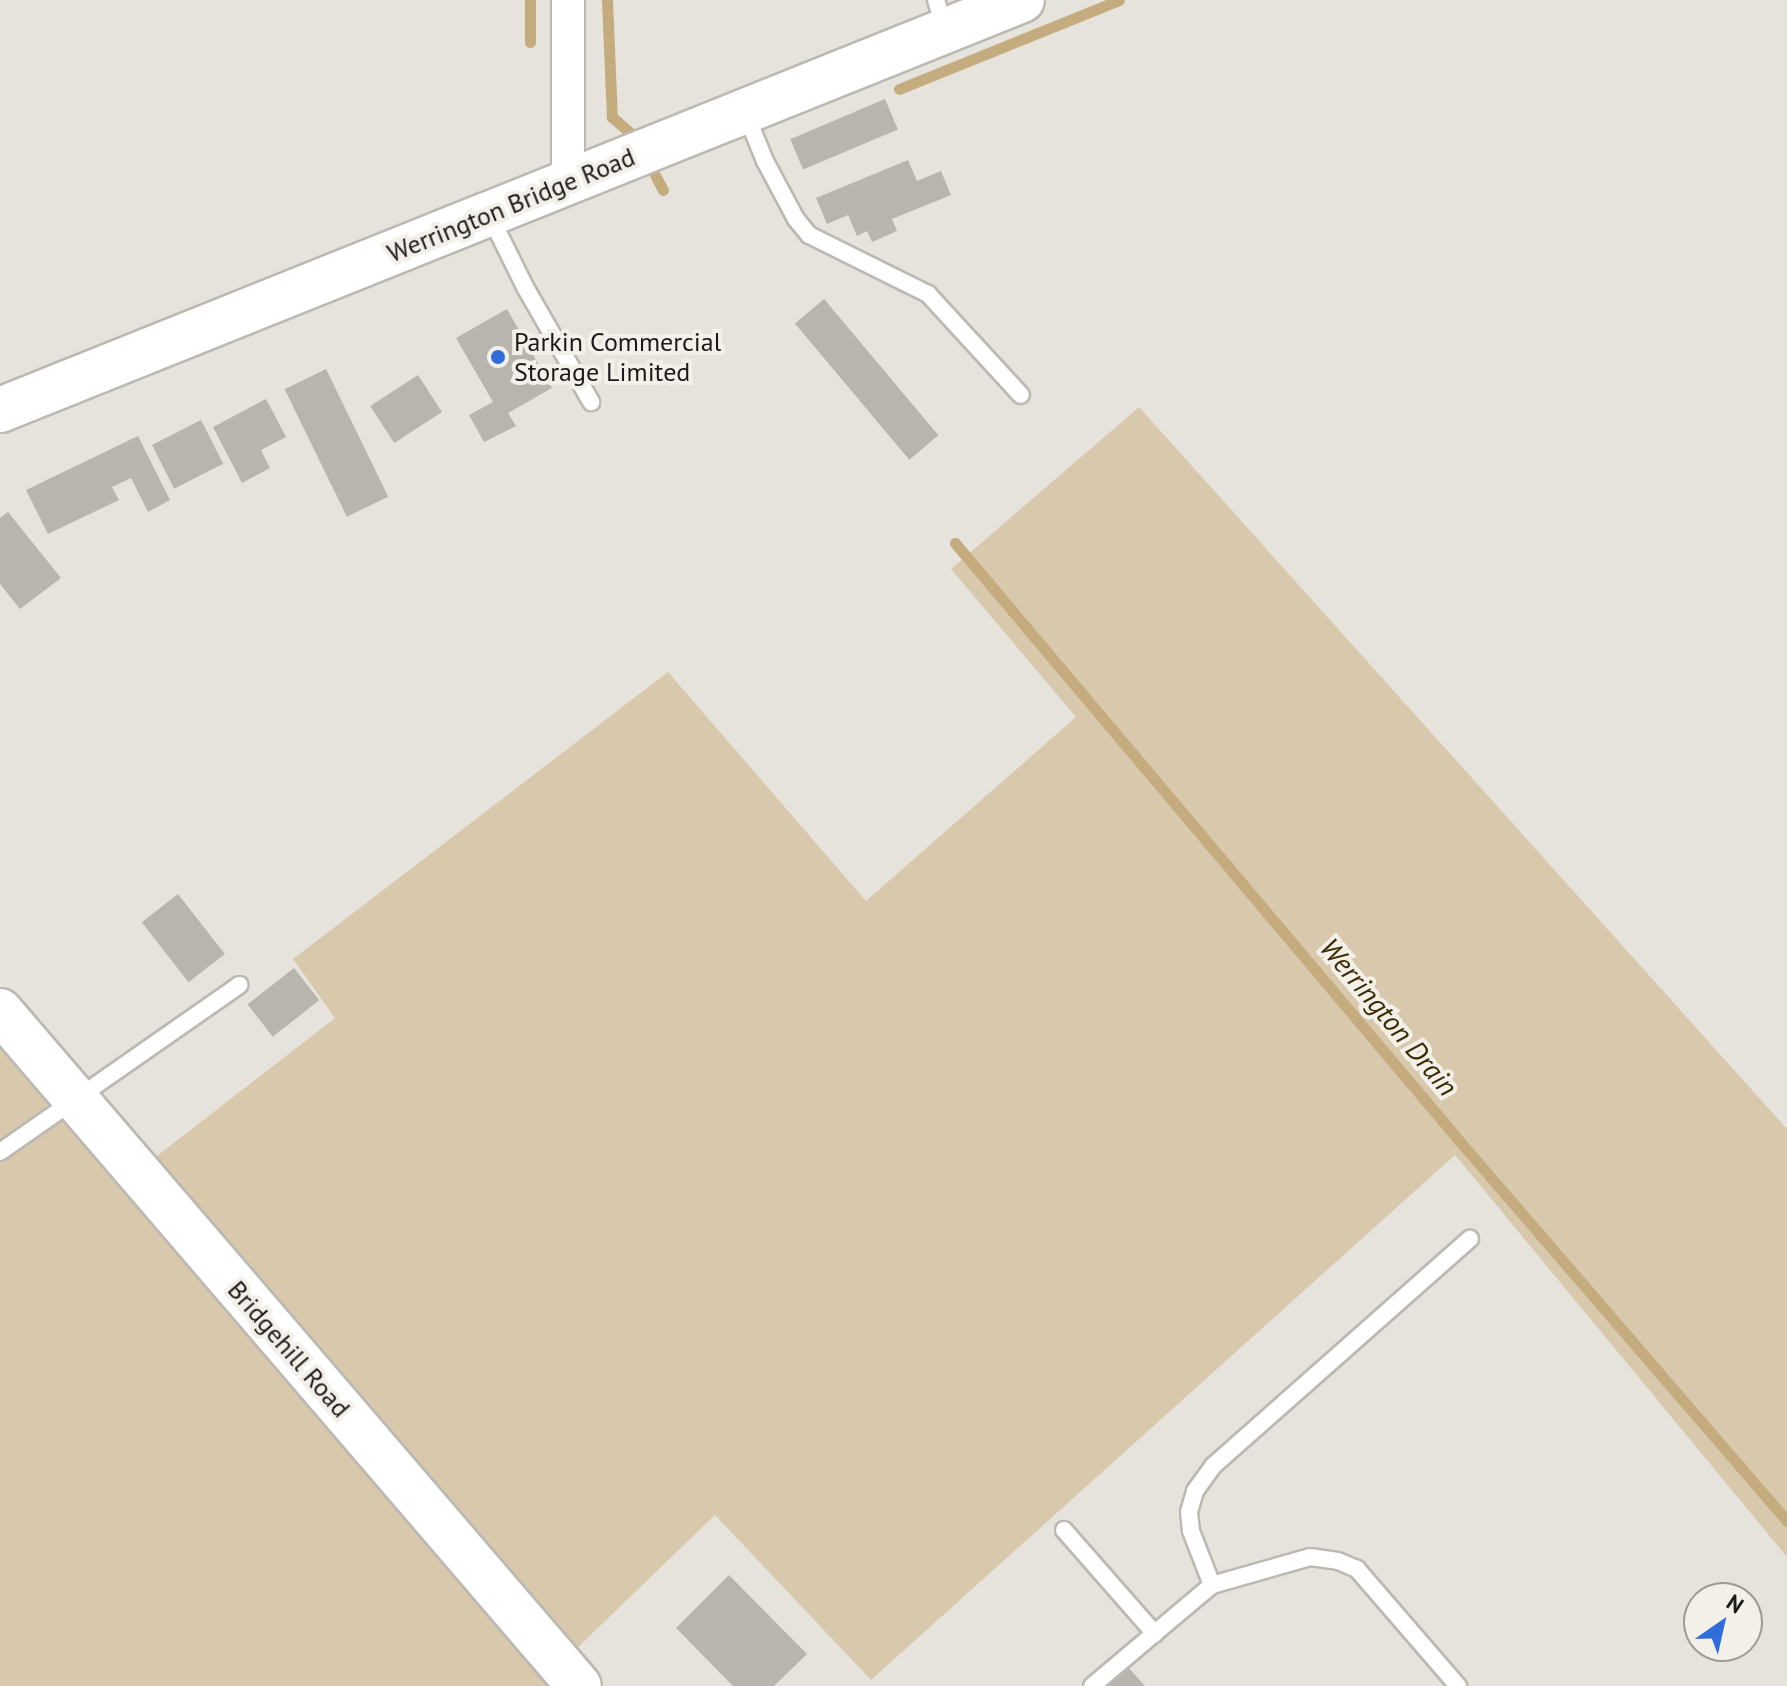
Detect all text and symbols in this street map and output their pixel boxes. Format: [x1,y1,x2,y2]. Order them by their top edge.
street label: Werrington Bridge Road [383,141,639,269]
place label: Parkin Commercial Storage Limited [514,326,721,388]
marker: Parkin Commercial Storage Limited [489,348,507,366]
water label: Werrington Drain [1313,931,1465,1103]
street label: Bridgehill Road [221,1274,357,1424]
north arrow [1683,1582,1763,1662]
text: N [1721,1588,1749,1619]

